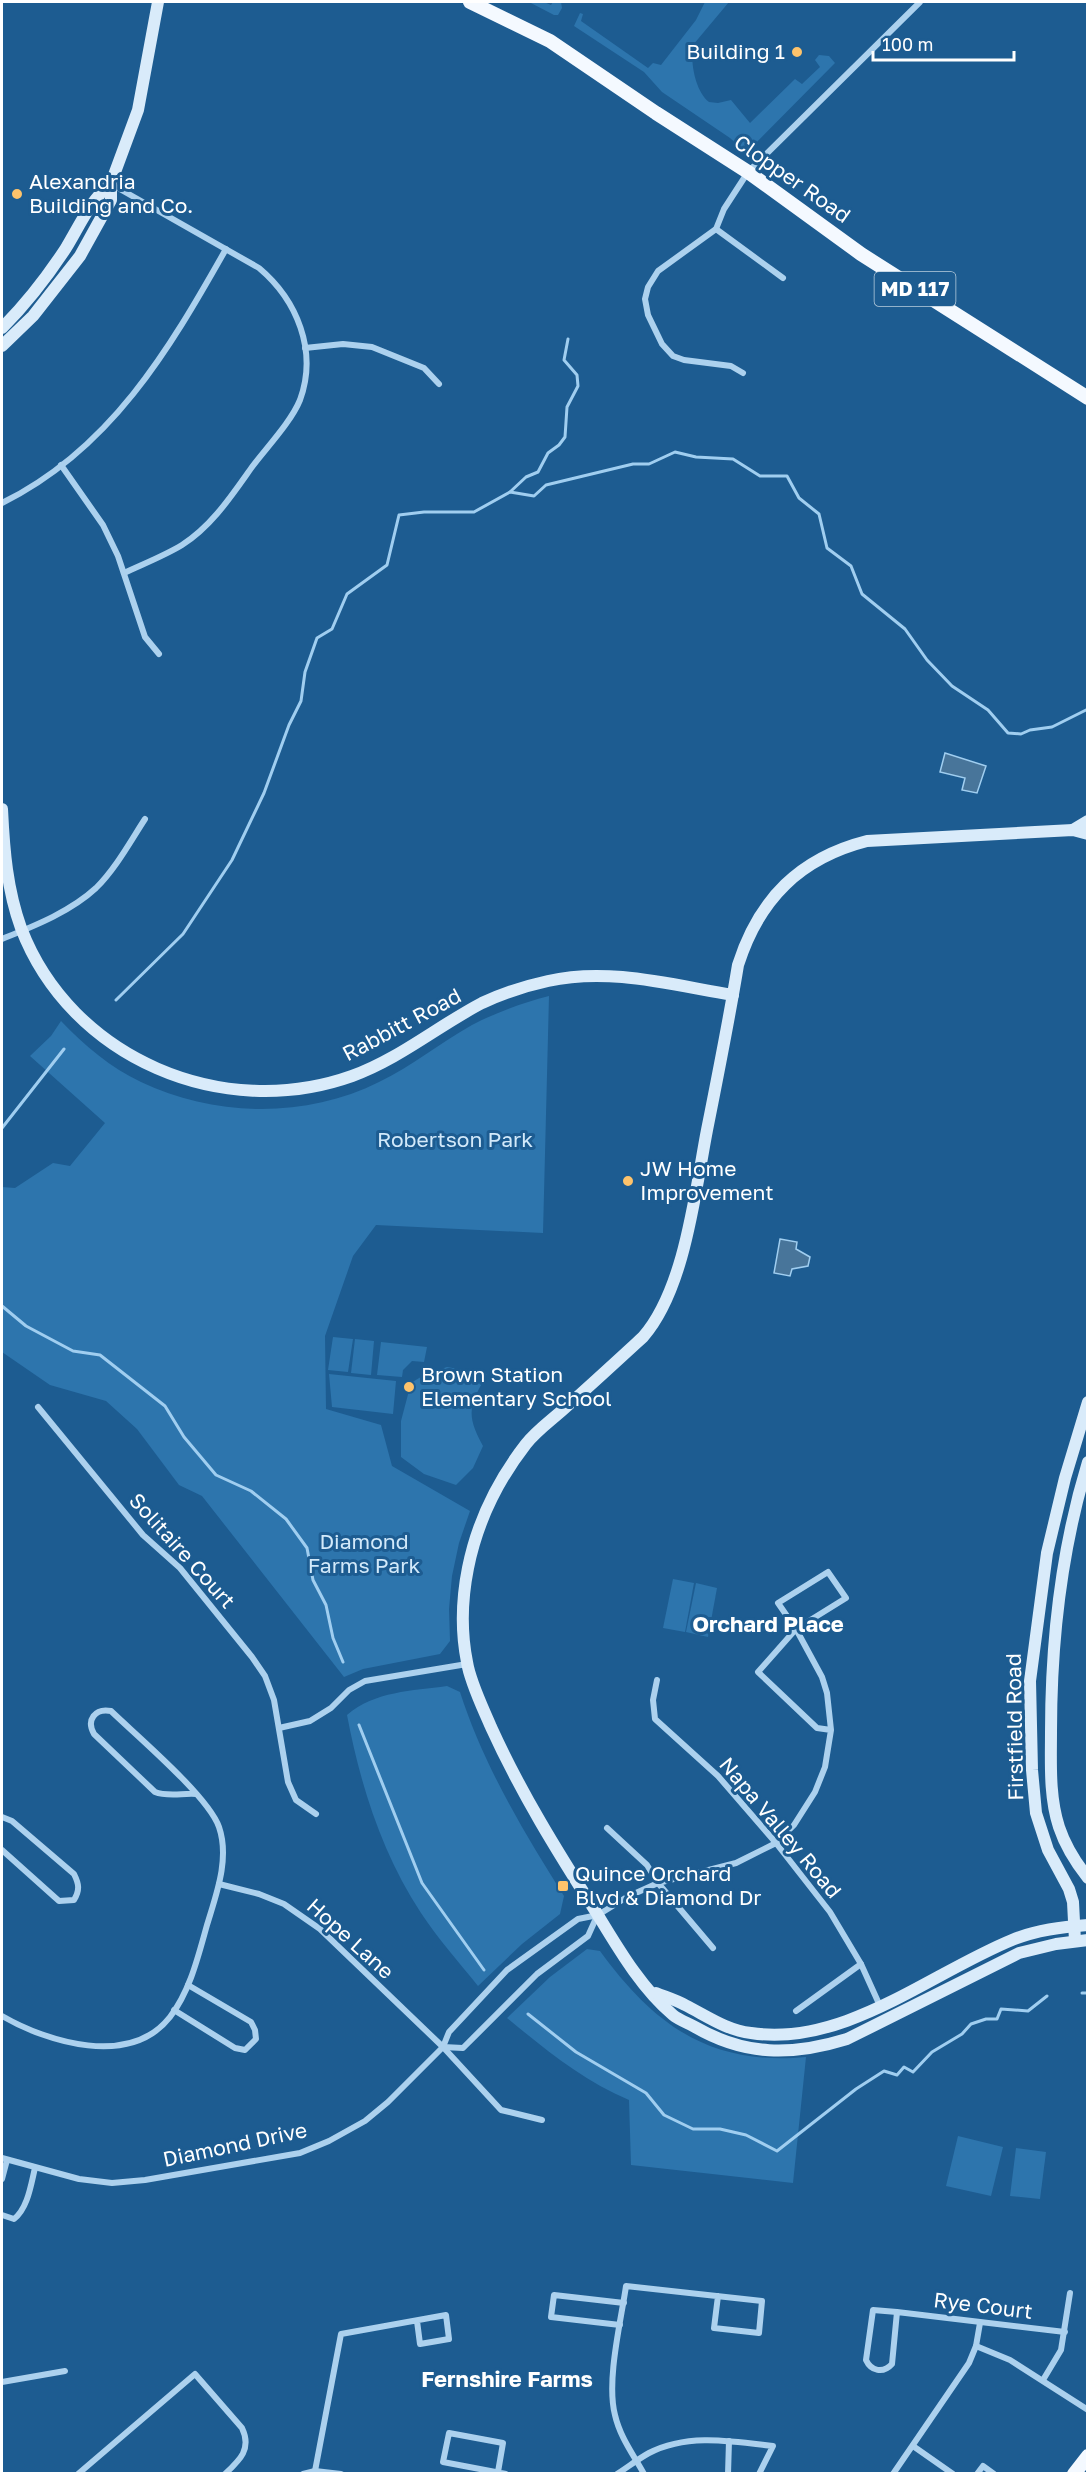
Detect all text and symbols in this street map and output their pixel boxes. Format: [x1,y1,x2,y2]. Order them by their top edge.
scale bar [873,24,1014,62]
text: 100 m [882,33,933,55]
place label: Building 1 [686,38,785,64]
marker: Building 1 [790,45,804,59]
street label: Clopper Road [729,128,856,228]
place label: Alexandria Building and Co. [29,168,193,218]
marker: Alexandria Building and Co. [10,187,24,201]
road number: MD 117 [874,272,956,306]
street label: Rabbitt Road [338,982,465,1066]
park label: Robertson Park [377,1126,533,1152]
place label: JW Home Improvement [640,1155,774,1205]
marker: JW Home Improvement [621,1174,635,1188]
place label: Brown Station Elementary School [421,1361,612,1411]
marker: Brown Station Elementary School [402,1380,416,1394]
street label: Solitaire Court [124,1487,241,1613]
park label: Diamond Farms Park [308,1528,420,1578]
district label: Orchard Place [692,1610,844,1637]
street label: Firstfield Road [1000,1653,1028,1801]
street label: Napa Valley Road [714,1752,847,1903]
place label: Quince Orchard Blvd & Diamond Dr [575,1860,762,1910]
marker: Quince Orchard Blvd & Diamond Dr [556,1879,570,1893]
street label: Hope Lane [302,1892,400,1984]
street label: Diamond Drive [160,2116,309,2172]
street label: Rye Court [932,2286,1034,2324]
district label: Fernshire Farms [421,2365,593,2392]

